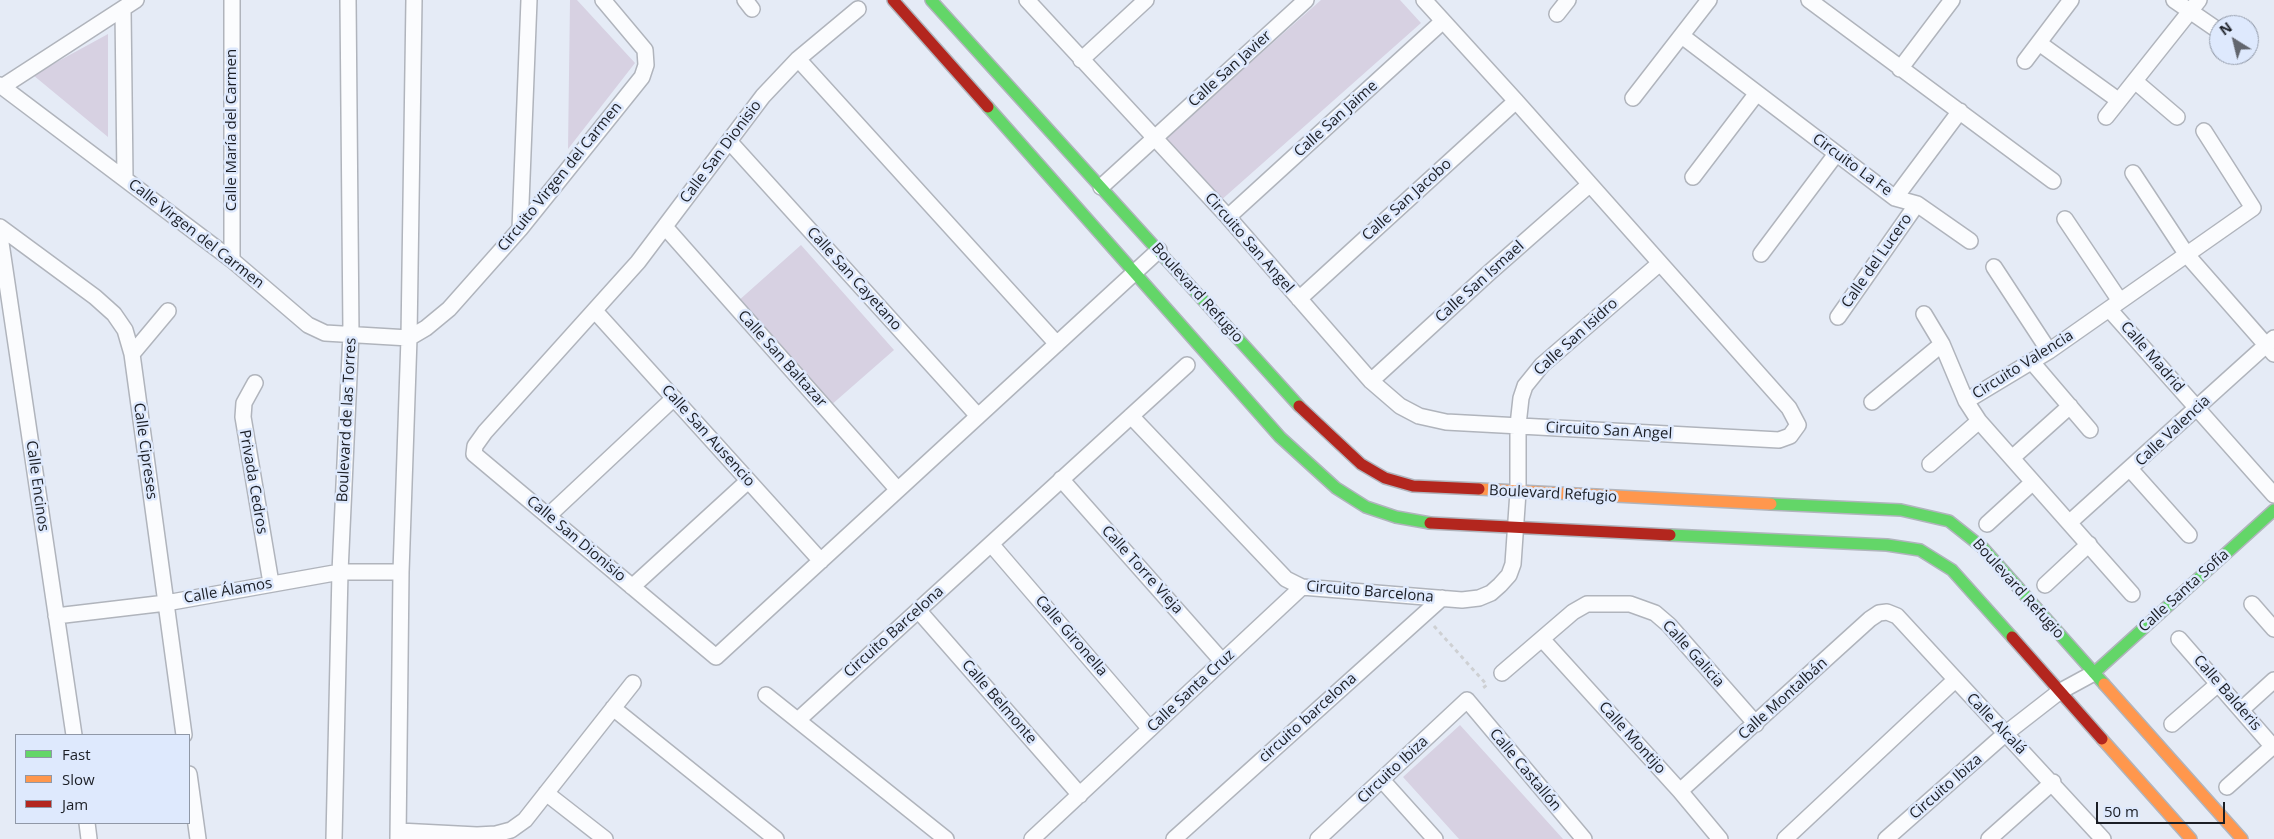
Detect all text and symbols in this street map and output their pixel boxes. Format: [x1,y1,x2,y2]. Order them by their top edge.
north arrow [2209,15,2259,65]
text: N [2215,17,2236,39]
street label: Calle San Javier [1185,27,1275,111]
street label: Calle María del Carmen [223,49,241,211]
street label: Calle San Jaime [1291,77,1381,161]
street label: Calle San Dionisio [677,97,765,207]
street label: Circuito Virgen del Carmen [494,99,626,255]
street label: Circuito La Fe [1809,130,1895,200]
street label: Calle San Jacobo [1359,155,1455,245]
street label: Calle Virgen del Carmen [125,176,267,292]
street label: Circuito San Angel [1201,189,1297,297]
street label: Calle del Lucero [1838,210,1916,312]
street label: Calle San Cayetano [803,224,905,334]
street label: Calle San Ismael [1432,237,1528,327]
street label: Boulevard Refugio [1147,239,1247,347]
street label: Calle San Isidro [1530,295,1622,379]
street label: Calle San Baltazar [734,307,830,411]
street label: Calle Madrid [2116,318,2188,396]
street label: Circuito Valencia [1969,327,2077,403]
street label: Boulevard de las Torres [334,337,360,503]
street label: Calle San Ausencio [658,381,758,491]
street label: Calle Valencia [2132,392,2214,470]
street label: Calle Cipreses [129,402,161,500]
street label: Circuito San Angel [1545,419,1673,443]
street label: Privada Cedros [235,428,271,536]
street label: Calle Encinos [22,439,52,533]
street label: Boulevard Refugio [1489,482,1617,506]
street label: Calle San Dionisio [523,492,629,586]
street label: Calle Torre Vieja [1098,522,1186,618]
street label: Boulevard Refugio [1968,535,2068,643]
street label: Calle Santa Sofía [2135,546,2233,636]
street label: Calle Álamos [182,574,274,608]
street label: Circuito Barcelona [1306,577,1434,607]
street label: Circuito Barcelona [840,583,948,681]
street label: Calle Gironella [1031,592,1111,680]
street label: Calle Galicia [1658,617,1728,691]
street label: Calle Santa Cruz [1144,646,1238,736]
street label: Calle Balderis [2189,652,2265,734]
street label: Calle Montalbán [1735,654,1831,744]
street label: Calle Belmonte [958,656,1040,748]
street label: circuito barcelona [1255,669,1361,767]
street label: Calle Alcalá [1962,689,2030,759]
street label: Calle Montijo [1595,698,1669,778]
street label: Calle Castallón [1485,725,1565,815]
street label: Circuito Ibiza [1354,733,1432,807]
legend [15,734,190,824]
text: Fast [62,744,91,764]
street label: Circuito Ibiza [1906,751,1986,823]
text: Slow [62,769,95,789]
scale bar [2099,792,2228,824]
text: Jam [62,794,88,814]
text: 50 m [2104,801,2139,821]

